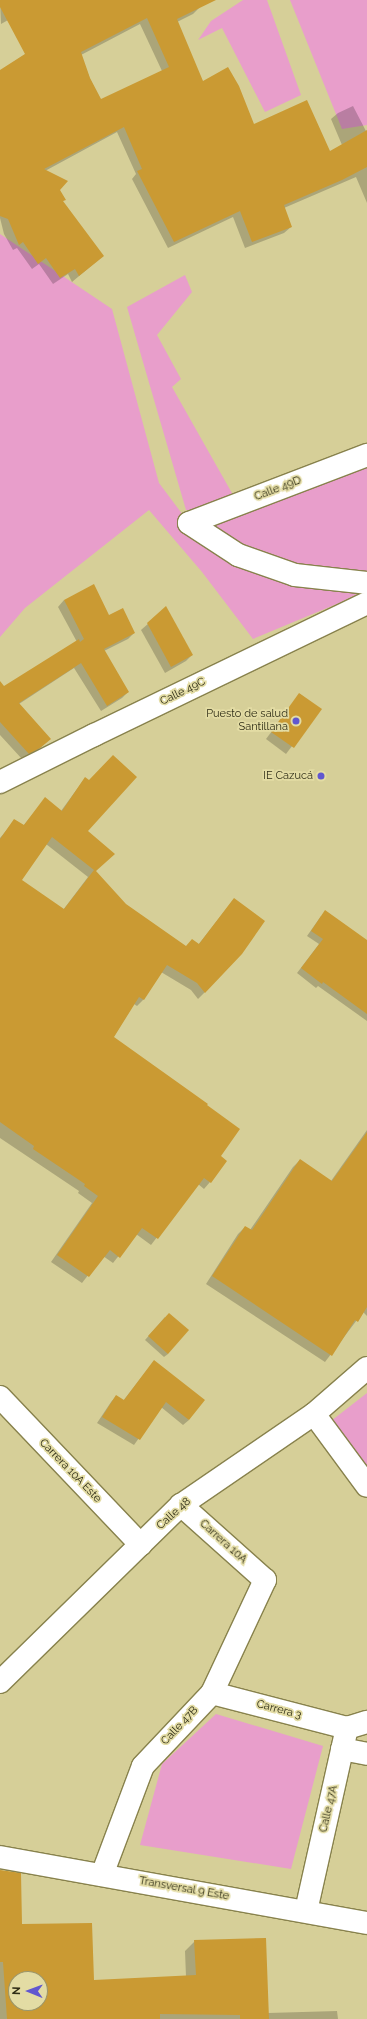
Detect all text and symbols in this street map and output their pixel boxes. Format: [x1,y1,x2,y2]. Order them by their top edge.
street label: Calle 49D [253,474,303,504]
street label: Calle 49C [158,675,208,709]
place label: Puesto de salud Santillana [206,708,288,734]
marker: Puesto de salud Santillana [291,716,301,726]
place label: IE Cazucá [263,769,313,783]
marker: IE Cazucá [316,771,326,781]
street label: Carrera 10A Este [36,1436,104,1506]
street label: Calle 48 [154,1495,194,1533]
street label: Carrera 10A [197,1517,249,1567]
street label: Carrera 3 [255,1698,303,1722]
street label: Calle 47B [159,1704,201,1748]
street label: Calle 47A [317,1784,341,1834]
street label: Transversal 9 Este [138,1875,230,1903]
north arrow [8,1971,48,2011]
text: N [10,1986,23,1995]

